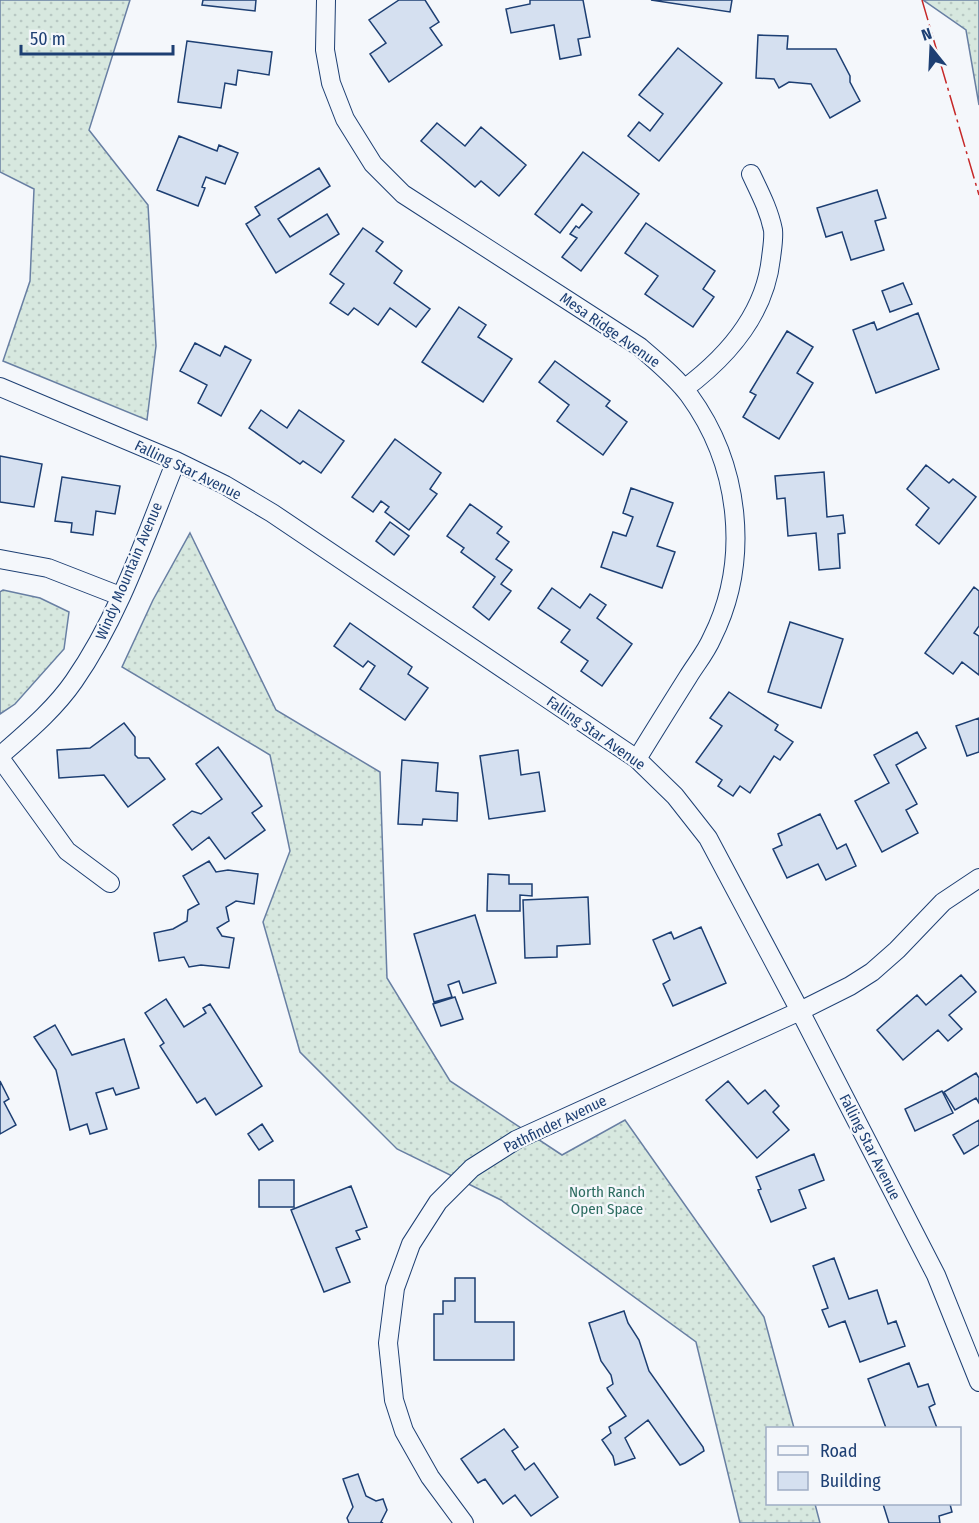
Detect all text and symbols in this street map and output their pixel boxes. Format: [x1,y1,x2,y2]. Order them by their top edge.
scale bar [21,18,172,56]
north arrow [901,18,961,78]
text: N [919,24,934,45]
text: 50 m [30,28,66,50]
street label: Mesa Ridge Avenue [556,289,664,371]
street label: Falling Star Avenue [132,436,244,504]
street label: Windy Mountain Avenue [92,499,166,643]
street label: Falling Star Avenue [543,692,649,774]
street label: Pathfinder Avenue [501,1091,609,1157]
street label: Falling Star Avenue [836,1091,904,1203]
park label: North Ranch Open Space [569,1183,645,1218]
legend [766,1427,961,1505]
text: Road [820,1440,857,1462]
text: Building [820,1470,881,1492]

